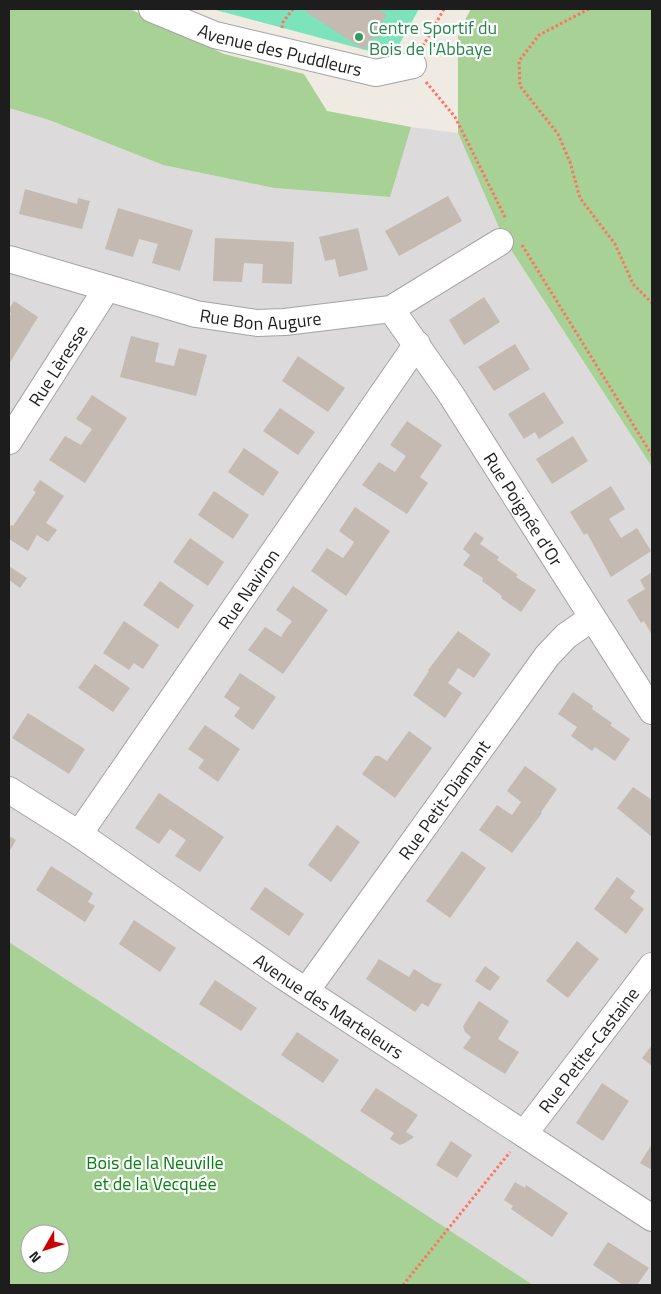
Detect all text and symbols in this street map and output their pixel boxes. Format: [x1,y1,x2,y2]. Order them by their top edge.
place label: Centre Sportif du Bois de l'Abbaye [369,14,497,62]
street label: Avenue des Puddleurs [194,16,365,83]
marker: Centre Sportif du Bois de l'Abbaye [353,31,365,43]
street label: Rue Bon Augure [198,301,323,337]
street label: Rue Lèresse [21,319,94,411]
street label: Rue Poignée d'Or [477,447,570,571]
street label: Rue Naviron [211,543,286,634]
street label: Rue Petit-Diamant [391,733,497,865]
street label: Avenue des Marteleurs [249,946,409,1065]
street label: Rue Petite-Castaine [531,981,645,1118]
park label: Bois de la Neuville et de la Vecquée [86,1149,224,1197]
north arrow [20,1224,70,1274]
text: N [23,1247,46,1268]

